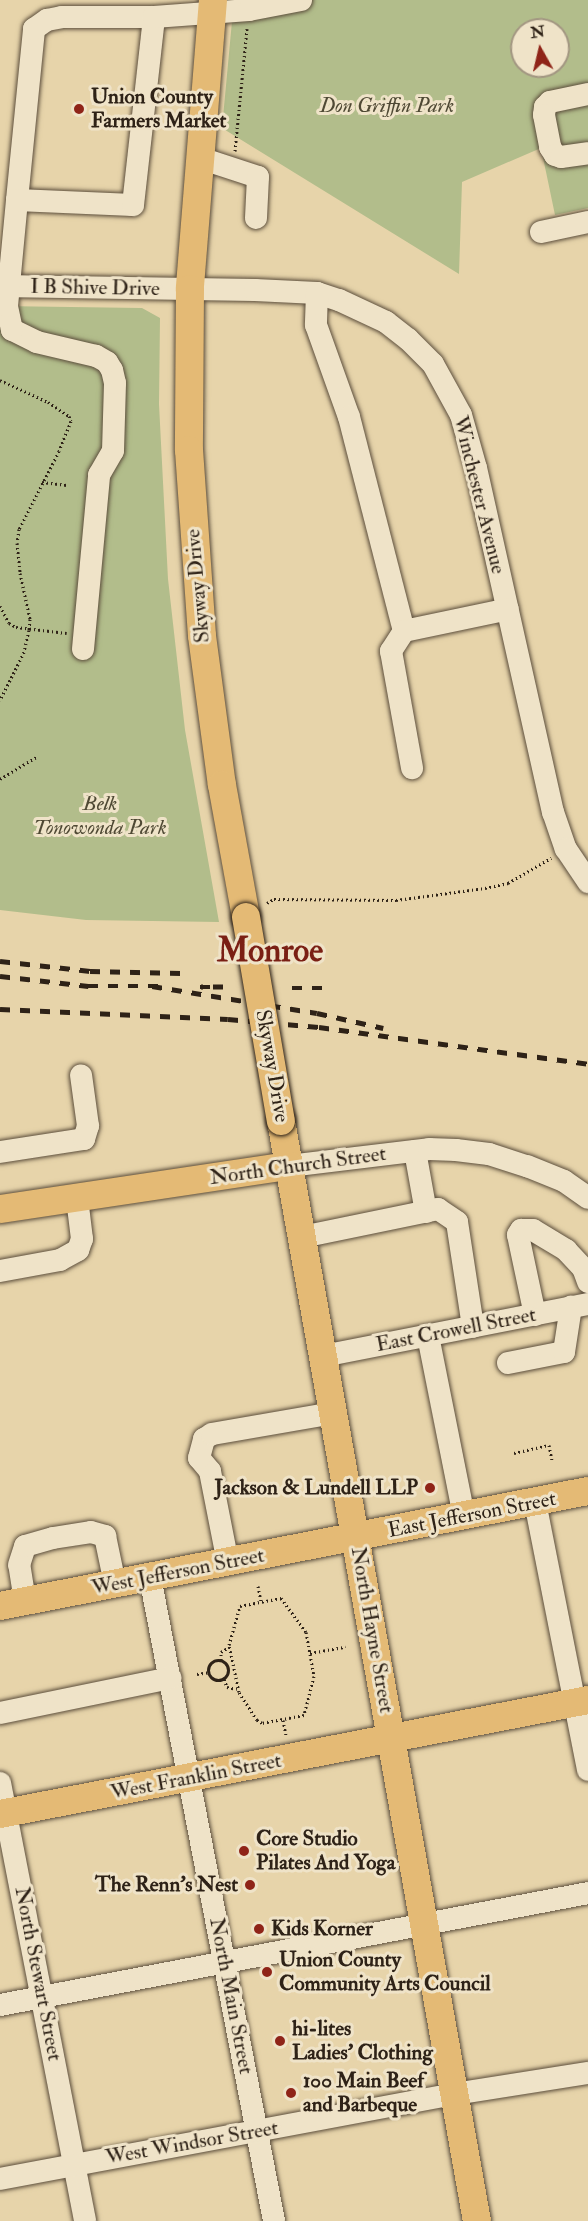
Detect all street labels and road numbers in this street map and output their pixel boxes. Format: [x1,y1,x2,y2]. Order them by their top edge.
street label: I B Shive Drive [30,274,160,302]
street label: Winchester Avenue [447,413,511,577]
street label: Skyway Drive [180,528,216,644]
street label: Skyway Drive [250,1008,294,1124]
street label: North Church Street [208,1141,388,1191]
street label: East Crowell Street [374,1302,538,1358]
street label: East Jefferson Street [386,1486,558,1544]
street label: West Jefferson Street [90,1543,266,1601]
street label: North Hayne Street [345,1545,399,1715]
street label: West Franklin Street [108,1748,284,1806]
street label: North Stewart Street [9,1885,67,2063]
street label: North Main Street [203,1916,259,2076]
street label: West Windsor Street [104,2115,280,2171]

